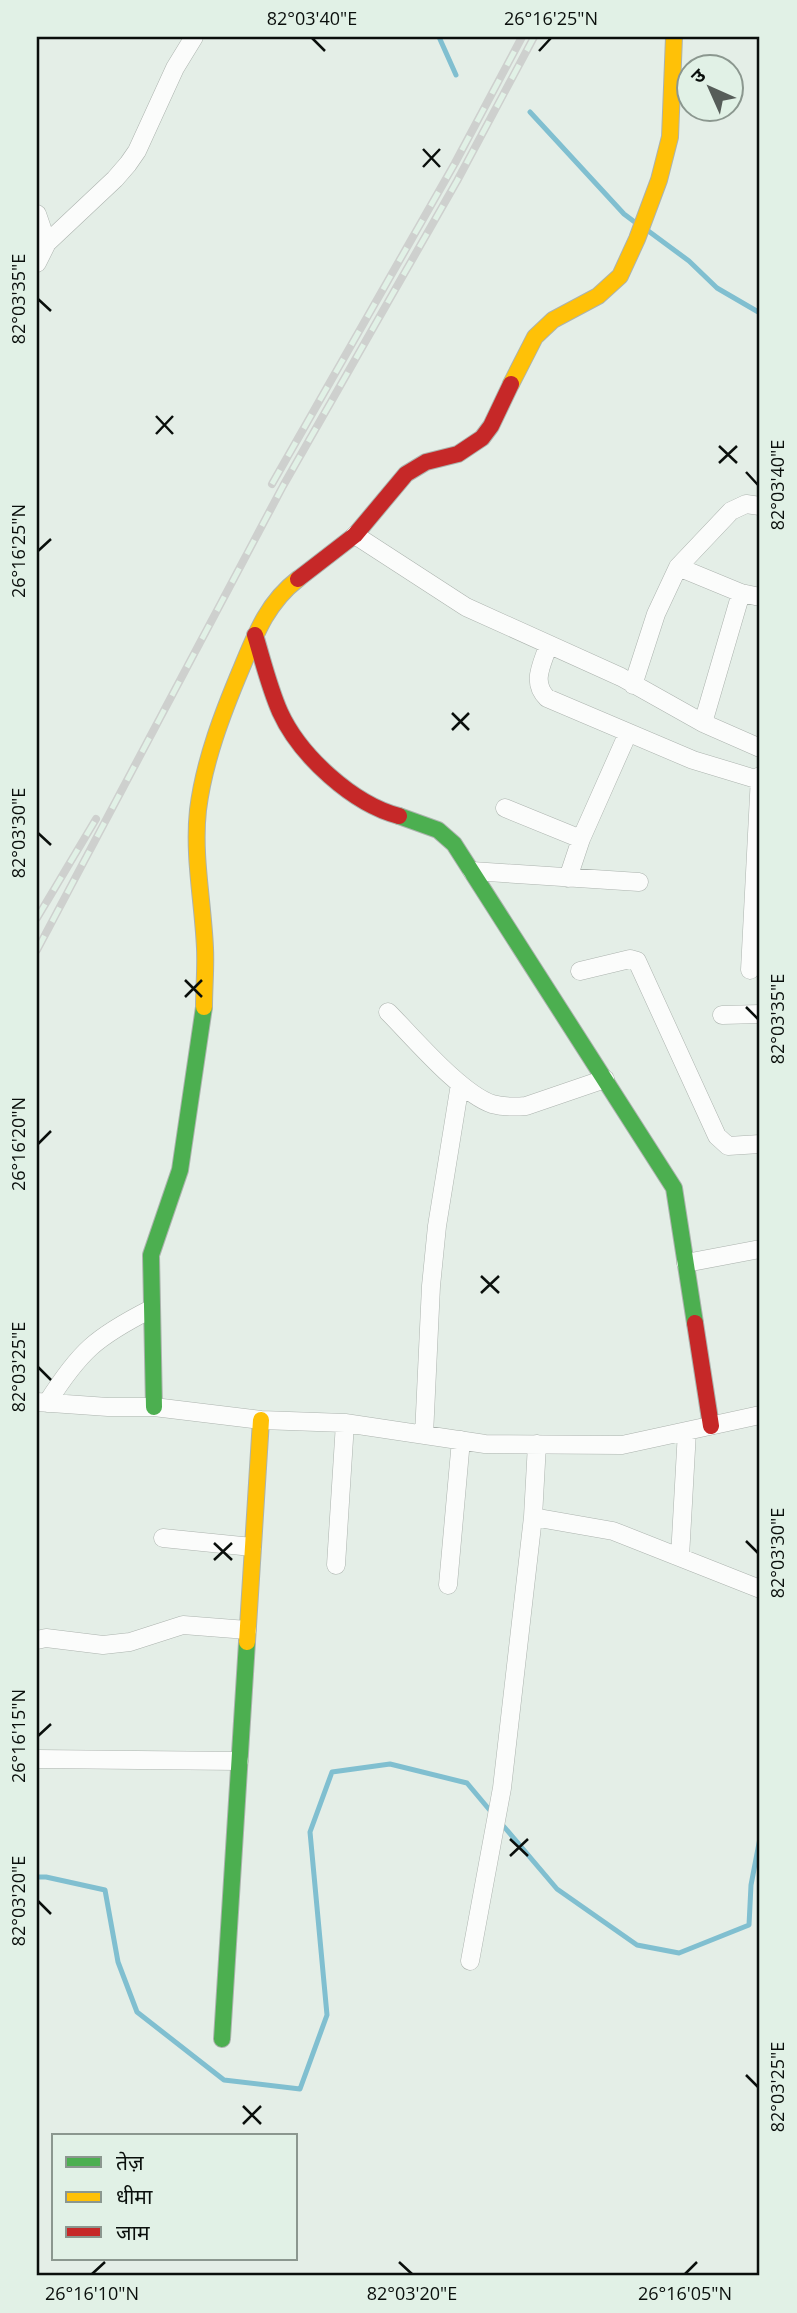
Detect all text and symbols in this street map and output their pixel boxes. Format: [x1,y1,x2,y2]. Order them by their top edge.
text: 82°03'40"E [267,6,357,30]
text: 26°16'25"N [504,6,598,30]
north arrow [674,52,744,122]
text: उ [685,62,712,89]
text: 82°03'35"E [6,254,30,344]
text: 82°03'40"E [765,440,789,530]
text: 26°16'25"N [6,504,30,598]
text: 82°03'30"E [6,788,30,878]
text: 82°03'35"E [765,974,789,1064]
text: 26°16'20"N [6,1097,30,1191]
text: 82°03'25"E [6,1322,30,1412]
text: 82°03'30"E [765,1508,789,1598]
text: 26°16'15"N [6,1689,30,1783]
text: 82°03'20"E [6,1856,30,1946]
text: 82°03'25"E [765,2042,789,2132]
legend [52,2134,298,2260]
text: तेज़ [116,2148,144,2176]
text: धीमा [116,2182,153,2210]
text: जाम [116,2218,150,2246]
text: 26°16'10"N [45,2281,139,2305]
text: 82°03'20"E [367,2281,457,2305]
text: 26°16'05"N [638,2281,732,2305]

